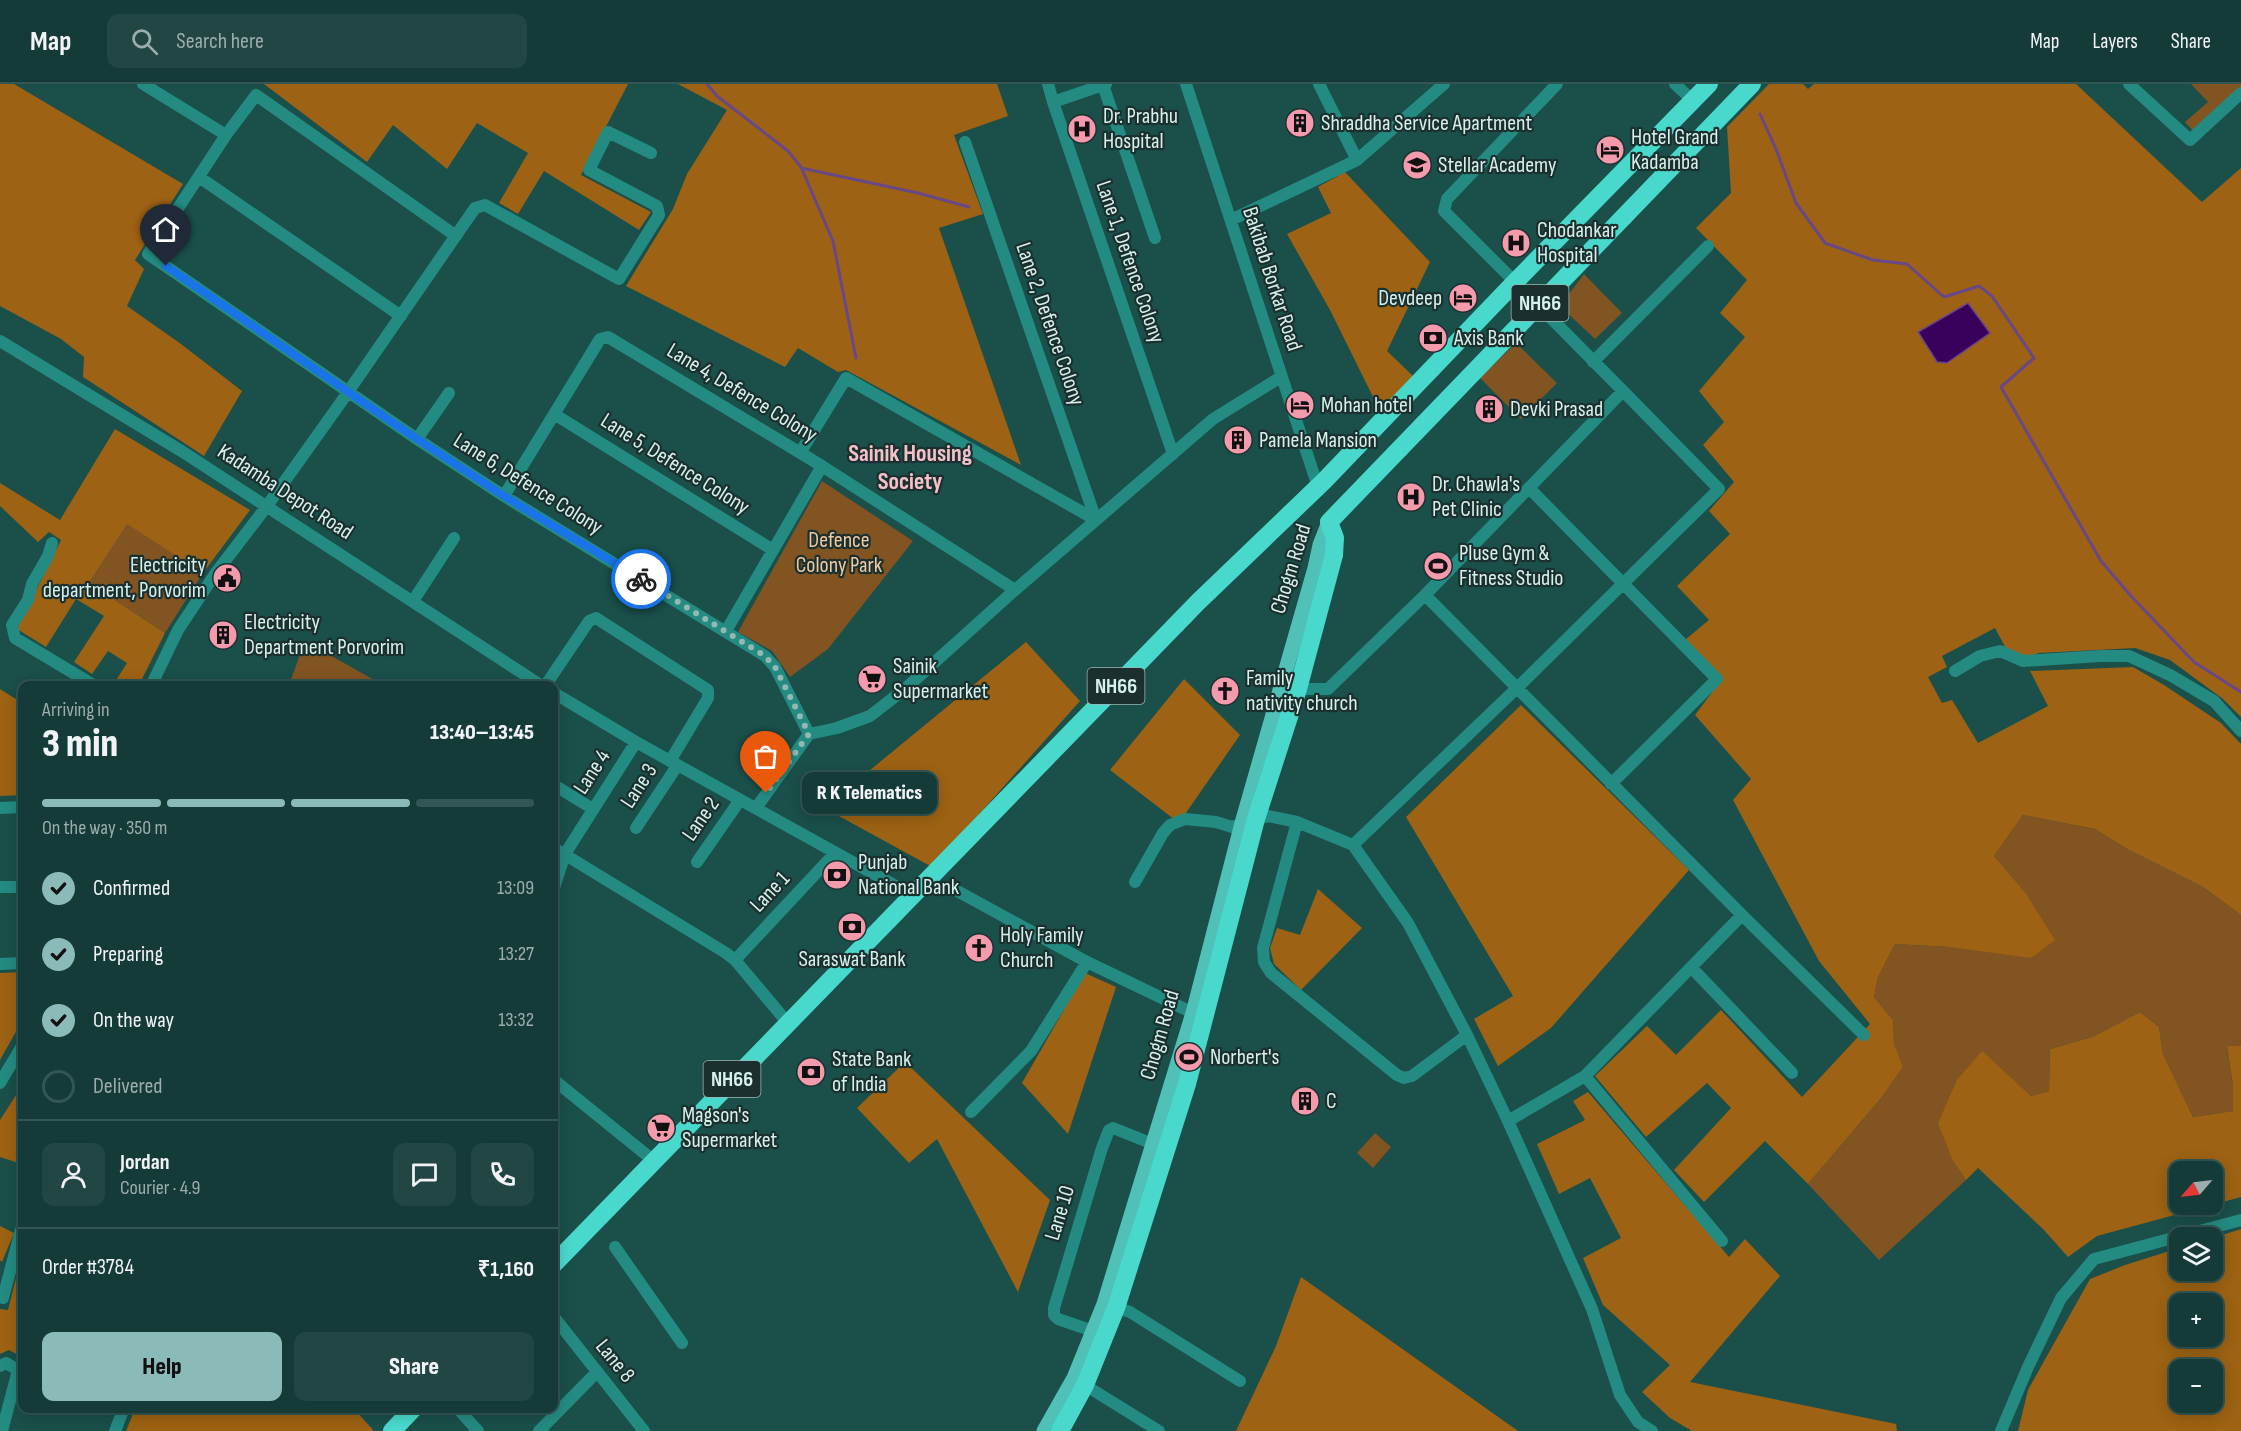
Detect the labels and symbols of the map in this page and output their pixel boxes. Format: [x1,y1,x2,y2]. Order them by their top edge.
place label: Dr. Prabhu Hospital [1103,103,1178,155]
building icon: Shraddha Service Apartment [1284,107,1316,139]
place label: Shraddha Service Apartment [1321,110,1533,137]
hospital icon: Dr. Prabhu Hospital [1066,113,1098,145]
place label: Hotel Grand Kadamba [1631,124,1718,176]
hotel icon: Hotel Grand Kadamba [1594,134,1626,166]
school or university icon: Stellar Academy [1401,149,1433,181]
place label: Stellar Academy [1438,152,1557,179]
street label: Lane 1, Defence Colony [1090,177,1171,347]
pin [140,204,191,266]
street label: Bakibab Borkar Road [1236,204,1308,354]
place label: Chodankar Hospital [1537,217,1616,269]
hospital icon: Chodankar Hospital [1500,227,1532,259]
street label: Lane 2, Defence Colony [1009,239,1091,410]
hotel icon: Devdeep [1447,282,1479,314]
place label: Devdeep [1378,285,1442,312]
road number: NH66 [1512,285,1568,321]
bank icon: Axis Bank [1417,322,1449,354]
place label: Axis Bank [1453,325,1524,352]
street label: Lane 4, Defence Colony [662,337,823,449]
hotel icon: Mohan hotel [1284,389,1316,421]
place label: Mohan hotel [1321,392,1412,419]
building icon: Devki Prasad [1473,393,1505,425]
place label: Devki Prasad [1510,396,1603,423]
street label: Lane 5, Defence Colony [596,407,755,521]
building icon: Pamela Mansion [1222,424,1254,456]
street label: Lane 6, Defence Colony [448,427,608,541]
place label: Pamela Mansion [1259,427,1377,454]
street label: Kadamba Depot Road [212,438,358,546]
district label: Sainik Housing Society [848,439,972,496]
place label: Dr. Chawla's Pet Clinic [1432,471,1520,523]
hospital icon: Dr. Chawla's Pet Clinic [1395,481,1427,513]
street label: Chogm Road [1265,521,1317,617]
park label: Defence Colony Park [796,527,883,579]
place label: Pluse Gym & Fitness Studio [1459,540,1564,592]
courier [611,549,671,609]
sports icon: Pluse Gym & Fitness Studio [1422,550,1454,582]
place label: Electricity department, Porvorim [43,552,206,604]
public building icon: Electricity department, Porvorim [211,562,243,594]
place label: Electricity Department Porvorim [244,609,404,661]
building icon: Electricity Department Porvorim [207,619,239,651]
place label: Sainik Supermarket [893,653,989,705]
supermarket icon: Sainik Supermarket [856,663,888,695]
place label: Family nativity church [1246,665,1358,717]
road number: NH66 [1088,668,1144,704]
church icon: Family nativity church [1209,675,1241,707]
pin [740,731,791,793]
street label: Lane 4 [568,745,616,799]
street label: Lane 3 [615,759,663,813]
callout: R K Telematics [802,772,937,814]
street label: Lane 2 [676,792,726,846]
place label: Punjab National Bank [858,849,960,901]
bank icon: Punjab National Bank [821,859,853,891]
street label: Lane 1 [744,866,796,918]
bank icon: Saraswat Bank [836,911,868,943]
place label: Holy Family Church [1000,922,1084,974]
church icon: Holy Family Church [963,932,995,964]
place label: Saraswat Bank [798,946,906,973]
street label: Chogm Road [1134,987,1186,1083]
sports icon: Norbert's [1173,1041,1205,1073]
place label: Norbert's [1210,1044,1279,1071]
place label: State Bank of India [832,1046,912,1098]
bank icon: State Bank of India [795,1056,827,1088]
road number: NH66 [704,1061,760,1097]
building icon: C [1289,1085,1321,1117]
place label: C [1326,1088,1337,1115]
place label: Magson's Supermarket [682,1102,778,1154]
supermarket icon: Magson's Supermarket [645,1112,677,1144]
north arrow [2169,1161,2223,1215]
street label: Lane 10 [1039,1182,1081,1244]
street label: Lane 8 [589,1334,641,1388]

